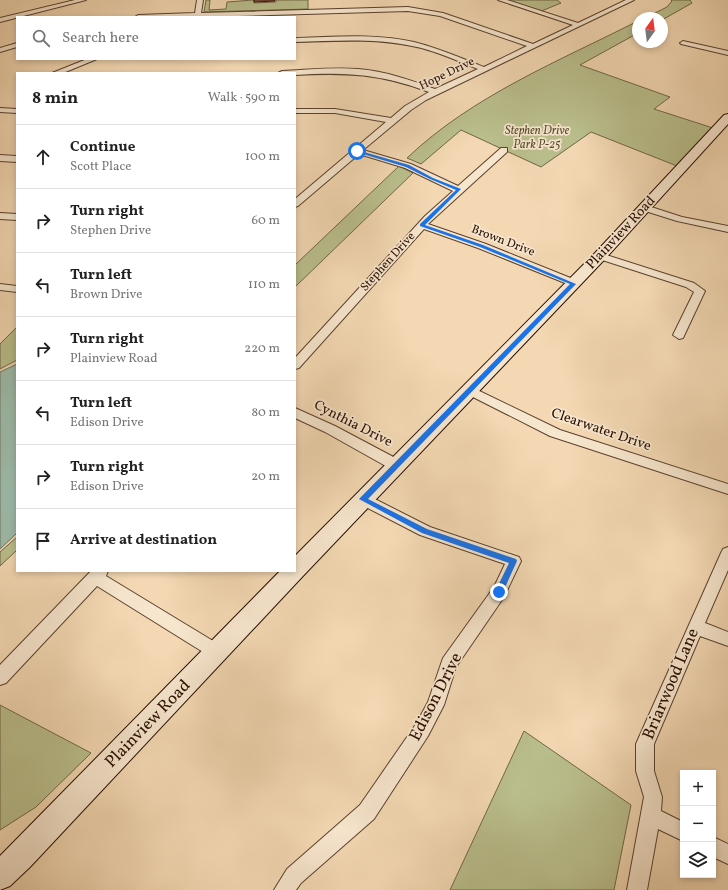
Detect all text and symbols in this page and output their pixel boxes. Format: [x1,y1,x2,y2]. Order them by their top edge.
north arrow [632,12,668,48]
search box [16,16,296,60]
icon: search [30,27,52,49]
text: Search here [62,28,139,49]
street label: Hope Drive [417,54,478,94]
text: 8 min [32,87,78,110]
text: Walk · 590 m [208,89,280,107]
park label: Stephen Drive Park P-25 [505,123,570,153]
text: Continue [70,137,135,158]
route start [348,142,366,160]
icon: ahead [32,146,54,168]
text: 100 m [245,148,280,166]
text: Scott Place [70,158,131,176]
street label: Plainview Road [582,192,660,274]
text: Turn right [70,201,144,222]
icon: right [32,210,54,232]
text: 60 m [252,212,280,230]
text: Stephen Drive [70,222,151,240]
street label: Brown Drive [469,222,537,261]
street label: Stephen Drive [357,229,419,295]
text: Turn left [70,265,132,286]
icon: left [32,274,54,296]
text: 110 m [248,276,280,294]
text: Brown Drive [70,286,143,304]
text: Turn right [70,329,144,350]
icon: right [32,338,54,360]
text: 220 m [244,340,280,358]
text: Plainview Road [70,350,158,368]
text: Turn left [70,393,132,414]
street label: Cynthia Drive [310,396,396,452]
icon: left [32,402,54,424]
text: 80 m [251,404,280,422]
street label: Clearwater Drive [548,404,654,456]
text: Edison Drive [70,414,144,432]
text: Turn right [70,457,144,478]
icon: right [32,466,54,488]
text: 20 m [251,468,280,486]
text: Edison Drive [70,478,144,496]
icon: arrive [32,530,54,552]
text: Arrive at destination [70,530,217,551]
route end [490,583,508,601]
street label: Briarwood Lane [637,625,705,743]
street label: Edison Drive [404,649,468,745]
street label: Plainview Road [100,675,196,773]
map controls [680,770,716,878]
button: + [680,770,716,806]
button: − [680,806,716,842]
button: layers [680,842,716,878]

